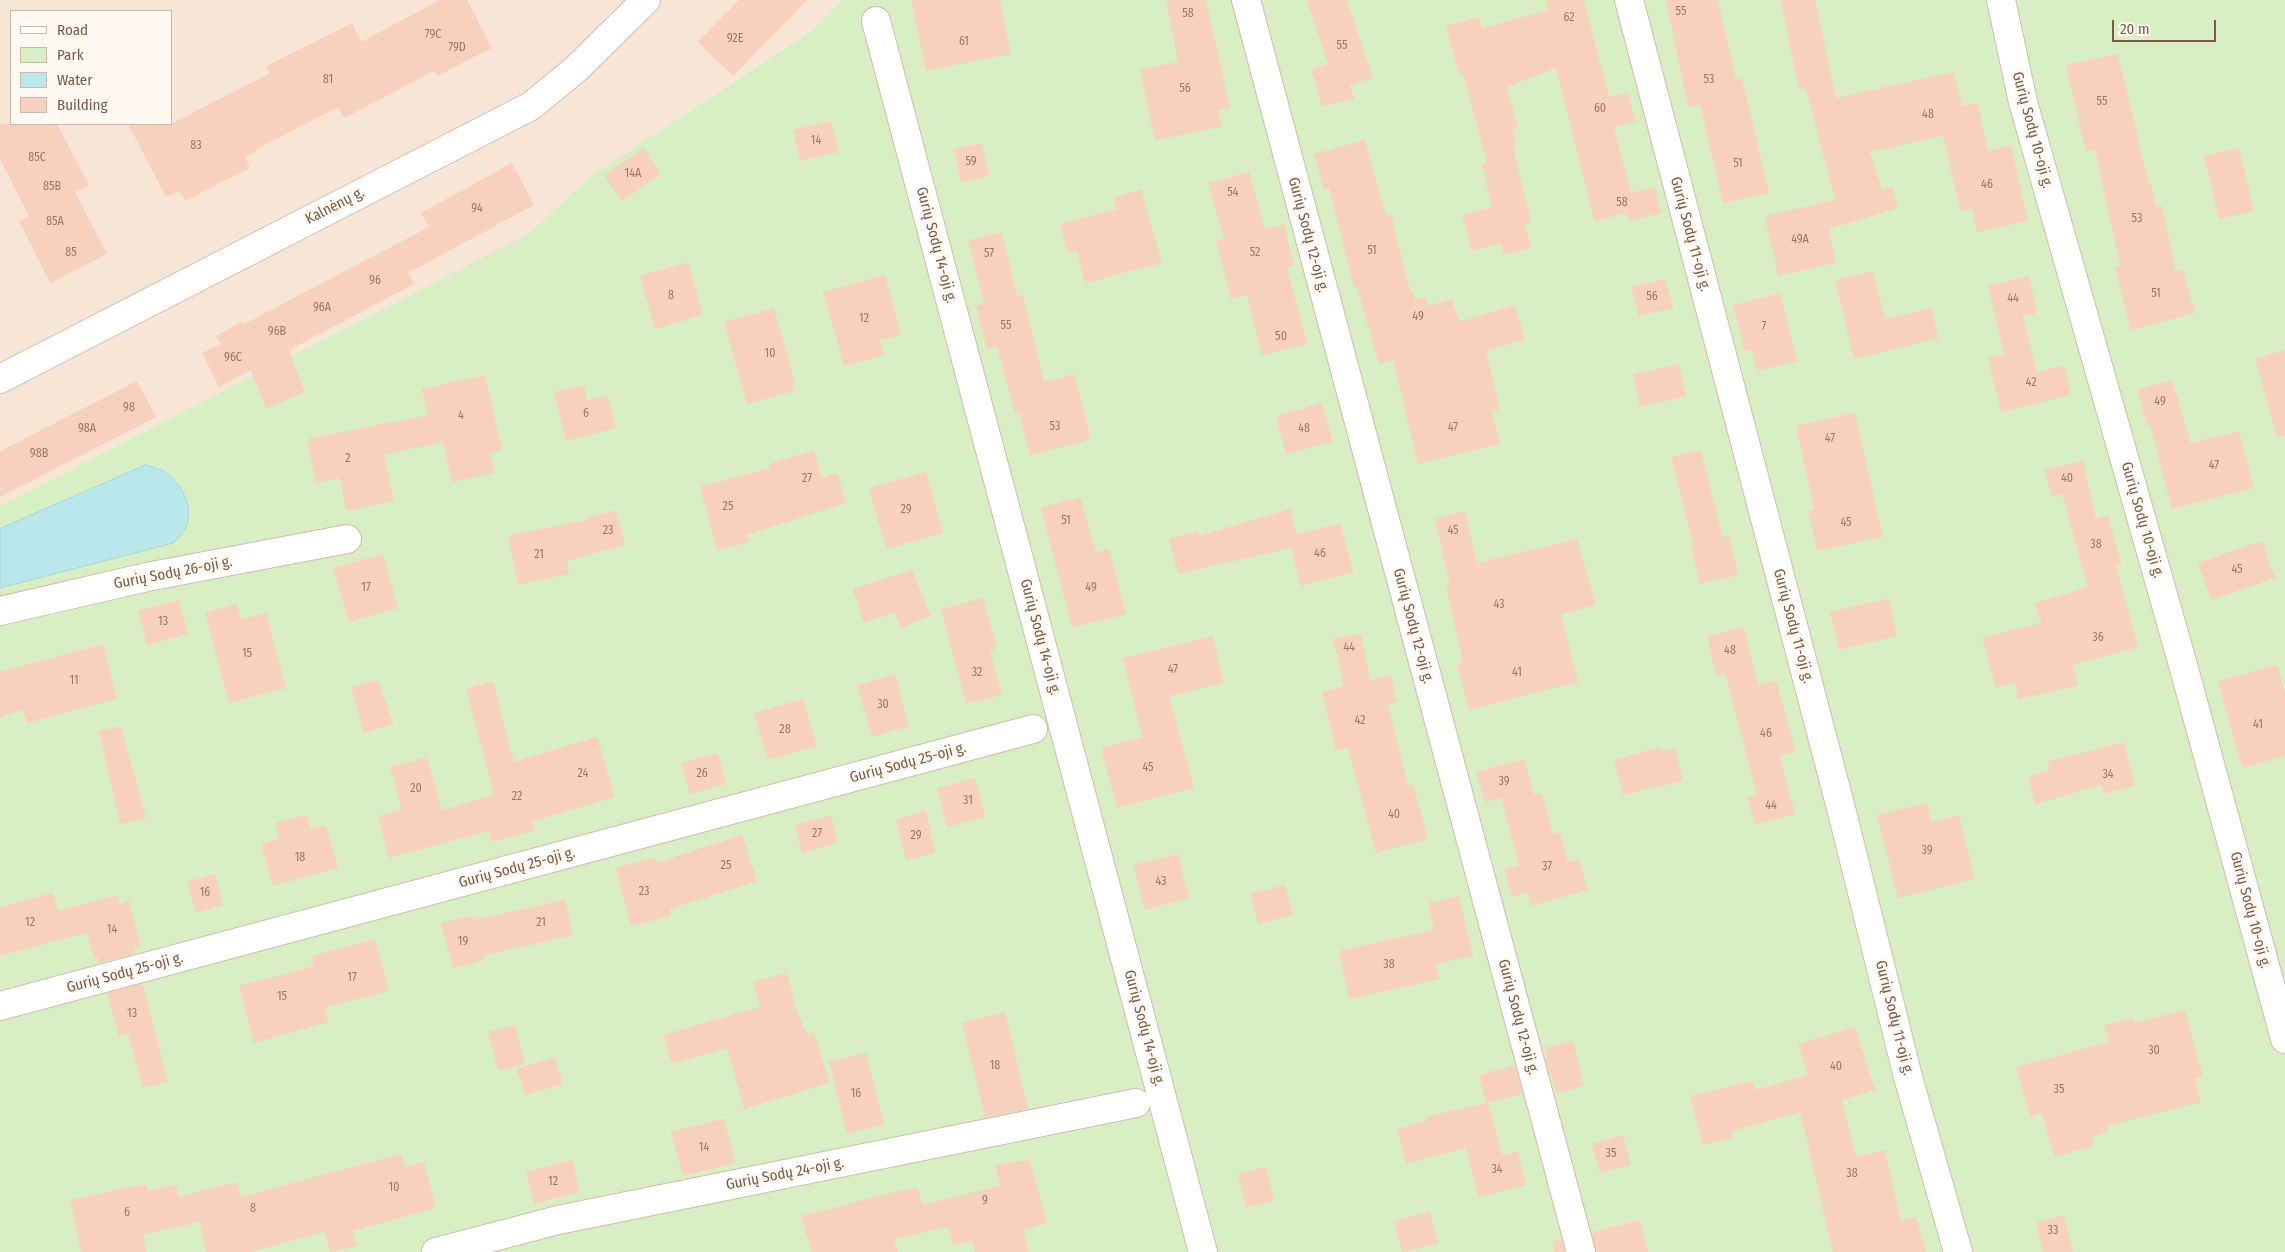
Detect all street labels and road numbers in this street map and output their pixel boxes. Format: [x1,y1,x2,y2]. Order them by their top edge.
street label: Gurių Sodų 10-oji g. [2008,70,2056,190]
street label: Gurių Sodų 12-oji g. [1284,175,1332,295]
street label: Gurių Sodų 11-oji g. [1666,175,1714,293]
street label: Kalnėnų g. [302,183,368,229]
street label: Gurių Sodų 14-oji g. [912,185,960,305]
street label: Gurių Sodų 10-oji g. [2117,460,2167,580]
street label: Gurių Sodų 26-oji g. [112,553,234,593]
street label: Gurių Sodų 12-oji g. [1389,566,1437,686]
street label: Gurių Sodų 11-oji g. [1769,567,1817,685]
street label: Gurių Sodų 14-oji g. [1016,577,1064,697]
street label: Gurių Sodų 25-oji g. [848,739,968,787]
street label: Gurių Sodų 25-oji g. [457,844,577,892]
street label: Gurių Sodų 10-oji g. [2226,850,2274,970]
street label: Gurių Sodų 25-oji g. [65,949,185,997]
street label: Gurių Sodų 12-oji g. [1494,957,1542,1077]
street label: Gurių Sodų 11-oji g. [1871,959,1917,1077]
street label: Gurių Sodų 14-oji g. [1120,968,1168,1088]
street label: Gurių Sodų 24-oji g. [724,1154,846,1194]

